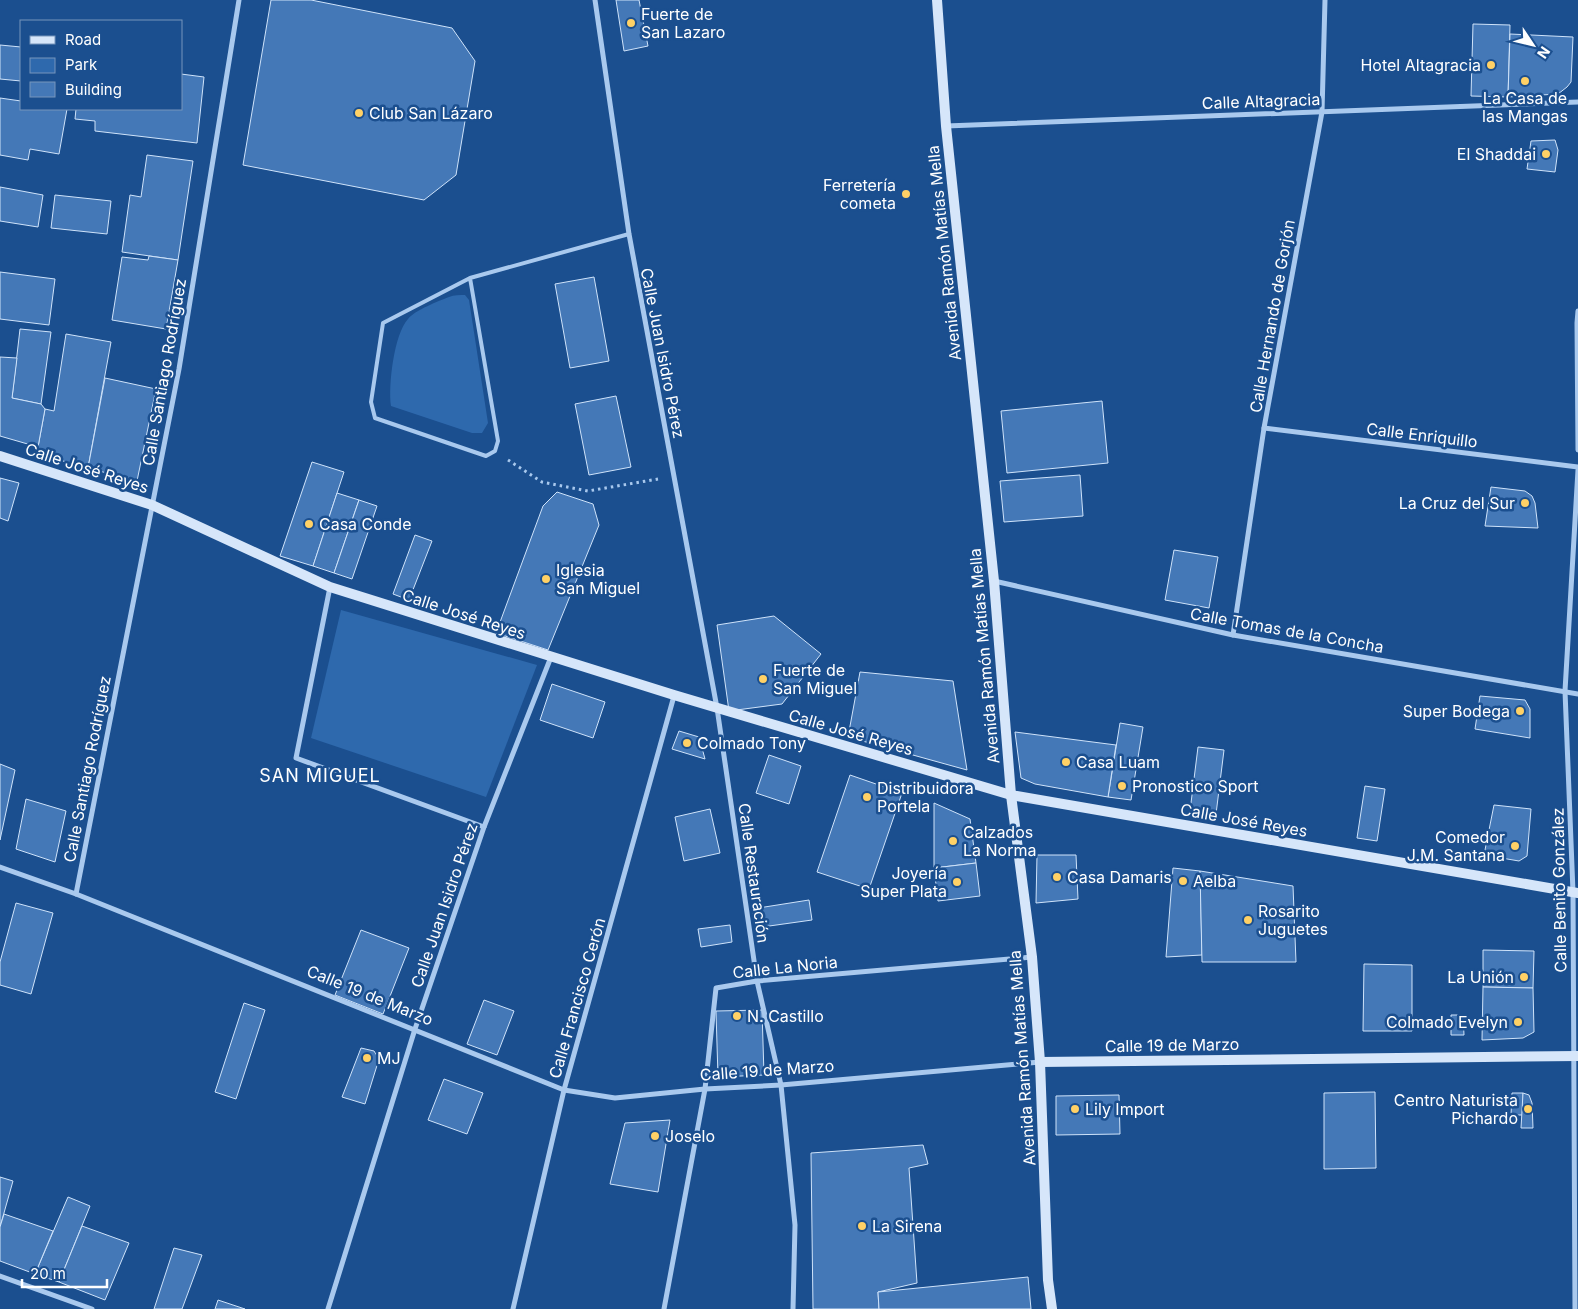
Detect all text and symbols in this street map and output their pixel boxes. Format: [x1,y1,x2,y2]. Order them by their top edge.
place label: Fuerte de San Lazaro [641,4,725,42]
marker: Fuerte de San Lazaro [625,17,637,29]
legend [20,20,182,110]
north arrow [1508,20,1558,70]
text: Road [65,30,101,49]
text: N [1534,43,1554,62]
text: Park [65,55,98,74]
place label: Hotel Altagracia [1360,55,1481,75]
marker: Hotel Altagracia [1485,59,1497,71]
marker: La Casa de las Mangas [1519,75,1531,87]
text: Building [65,80,122,99]
place label: La Casa de las Mangas [1482,88,1568,126]
street label: Calle Altagracia [1201,89,1321,113]
place label: Club San Lázaro [369,103,493,123]
marker: Club San Lázaro [353,107,365,119]
street label: Avenida Ramón Matías Mella [923,144,965,362]
place label: El Shaddai [1457,144,1536,164]
marker: El Shaddai [1540,148,1552,160]
place label: Ferretería cometa [823,175,896,213]
marker: Ferretería cometa [900,188,912,200]
street label: Calle Hernando de Gorjón [1245,218,1299,414]
street label: Calle Juan Isidro Pérez [637,266,689,440]
street label: Calle Santiago Rodríguez [138,277,190,467]
street label: Calle Enriquillo [1365,418,1479,452]
street label: Calle José Reyes [23,439,151,497]
place label: La Cruz del Sur [1399,493,1515,513]
marker: La Cruz del Sur [1519,497,1531,509]
place label: Casa Conde [319,514,411,534]
marker: Casa Conde [303,518,315,530]
street label: Avenida Ramón Matías Mella [965,547,1003,765]
place label: Iglesia San Miguel [556,560,640,598]
marker: Iglesia San Miguel [540,573,552,585]
street label: Calle José Reyes [400,585,528,643]
street label: Calle Tomas de la Concha [1189,603,1385,657]
place label: Fuerte de San Miguel [773,660,857,698]
marker: Fuerte de San Miguel [757,673,769,685]
street label: Calle Santiago Rodríguez [59,674,115,864]
place label: Super Bodega [1403,701,1510,721]
street label: Calle José Reyes [786,705,916,759]
marker: Super Bodega [1514,705,1526,717]
place label: Colmado Tony [697,733,806,753]
marker: Colmado Tony [681,737,693,749]
place label: Casa Luam [1076,752,1160,772]
marker: Casa Luam [1060,756,1072,768]
district label: SAN MIGUEL [259,765,381,786]
place label: Pronostico Sport [1132,776,1259,796]
place label: Distribuidora Portela [877,778,974,816]
marker: Pronostico Sport [1116,780,1128,792]
marker: Distribuidora Portela [861,791,873,803]
street label: Calle José Reyes [1179,799,1309,841]
street label: Calle Restauración [734,802,774,944]
street label: Calle Benito González [1548,807,1570,973]
street label: Calle Juan Isidro Pérez [406,820,482,990]
place label: Calzados La Norma [963,822,1036,860]
place label: Comedor J.M. Santana [1407,827,1505,865]
marker: Calzados La Norma [947,835,959,847]
marker: Comedor J.M. Santana [1509,840,1521,852]
place label: Joyería Super Plata [860,863,947,901]
place label: Casa Damaris [1067,867,1172,887]
marker: Casa Damaris [1051,871,1063,883]
place label: Aelba [1193,871,1236,891]
marker: Aelba [1177,875,1189,887]
marker: Joyería Super Plata [951,876,963,888]
place label: Rosarito Juguetes [1258,901,1328,939]
marker: Rosarito Juguetes [1242,914,1254,926]
street label: Calle Francisco Cerón [544,915,610,1081]
street label: Avenida Ramón Matías Mella [1004,949,1040,1167]
street label: Calle La Noria [731,952,839,982]
street label: Calle 19 de Marzo [304,961,436,1029]
place label: La Unión [1447,967,1514,987]
marker: La Unión [1518,971,1530,983]
place label: N. Castillo [747,1006,824,1026]
marker: N. Castillo [731,1010,743,1022]
place label: Colmado Evelyn [1386,1012,1508,1032]
marker: Colmado Evelyn [1512,1016,1524,1028]
street label: Calle 19 de Marzo [1105,1034,1239,1056]
place label: MJ [377,1048,401,1068]
marker: MJ [361,1052,373,1064]
street label: Calle 19 de Marzo [699,1055,835,1085]
place label: Centro Naturista Pichardo [1394,1090,1518,1128]
place label: Lily Import [1085,1099,1165,1119]
marker: Lily Import [1069,1103,1081,1115]
marker: Centro Naturista Pichardo [1522,1103,1534,1115]
place label: Joselo [665,1126,715,1146]
marker: Joselo [649,1130,661,1142]
place label: La Sirena [872,1216,942,1236]
marker: La Sirena [856,1220,868,1232]
scale bar [22,1256,108,1288]
text: 20 m [30,1264,66,1283]

